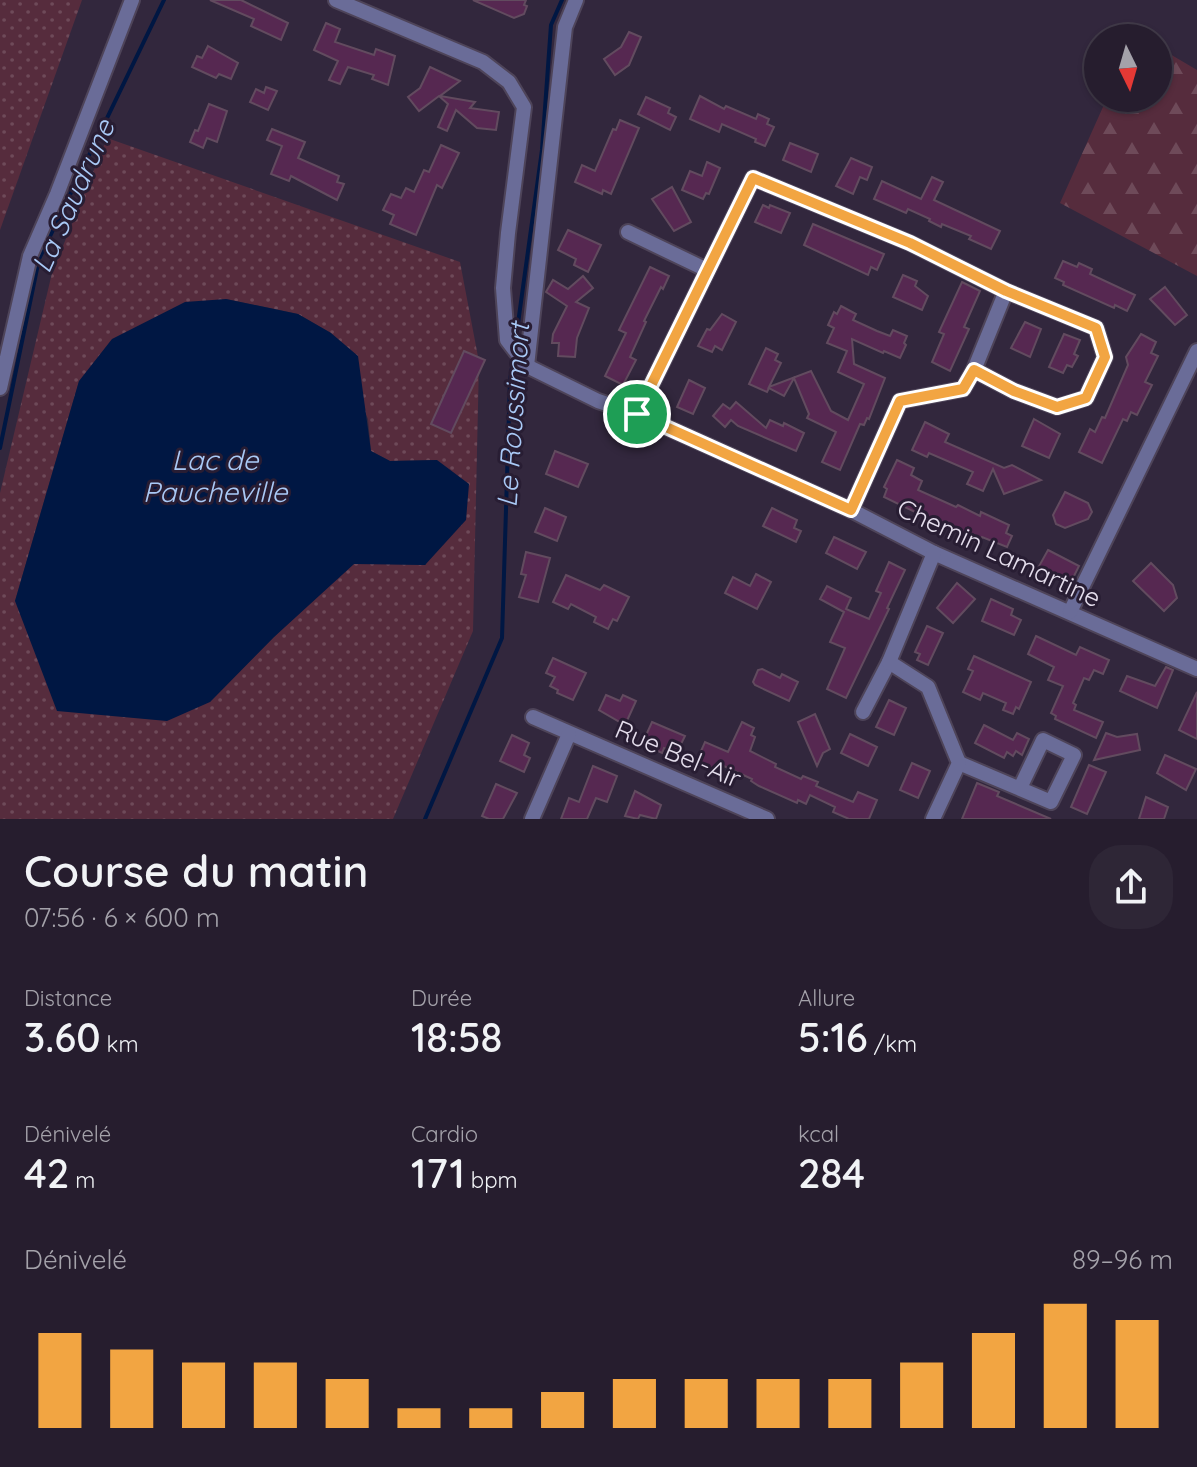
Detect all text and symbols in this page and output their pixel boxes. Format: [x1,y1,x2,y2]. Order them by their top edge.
north arrow [1084,24,1172,112]
map controls [1084,24,1172,112]
water label: La Saudrune [23,113,122,278]
water label: Le Roussimort [489,318,537,508]
pin [603,380,671,448]
icon: arrive [615,392,659,436]
water label: Lac de Paucheville [143,442,288,509]
street label: Chemin Lamartine [892,491,1106,614]
street label: Rue Bel-Air [610,712,746,795]
text: Course du matin [24,843,369,898]
button: share [1089,845,1173,929]
text: 07:56 · 6 × 600 m [24,901,220,934]
text: Distance [24,984,112,1012]
text: Durée [411,984,472,1012]
text: Allure [798,984,855,1012]
text: 3.60 [24,1012,101,1062]
text: 18:58 [411,1012,502,1062]
text: 5:16 [798,1012,868,1062]
text: km [101,1030,138,1058]
text: /km [868,1030,917,1058]
text: Dénivelé [24,1120,111,1148]
text: Cardio [411,1120,478,1148]
text: kcal [798,1120,839,1148]
text: 42 [24,1148,69,1198]
text: 171 [411,1148,465,1198]
text: 284 [798,1148,865,1198]
text: m [69,1166,95,1194]
text: bpm [465,1166,518,1194]
text: Dénivelé [24,1243,127,1276]
text: 89–96 m [1072,1243,1173,1276]

